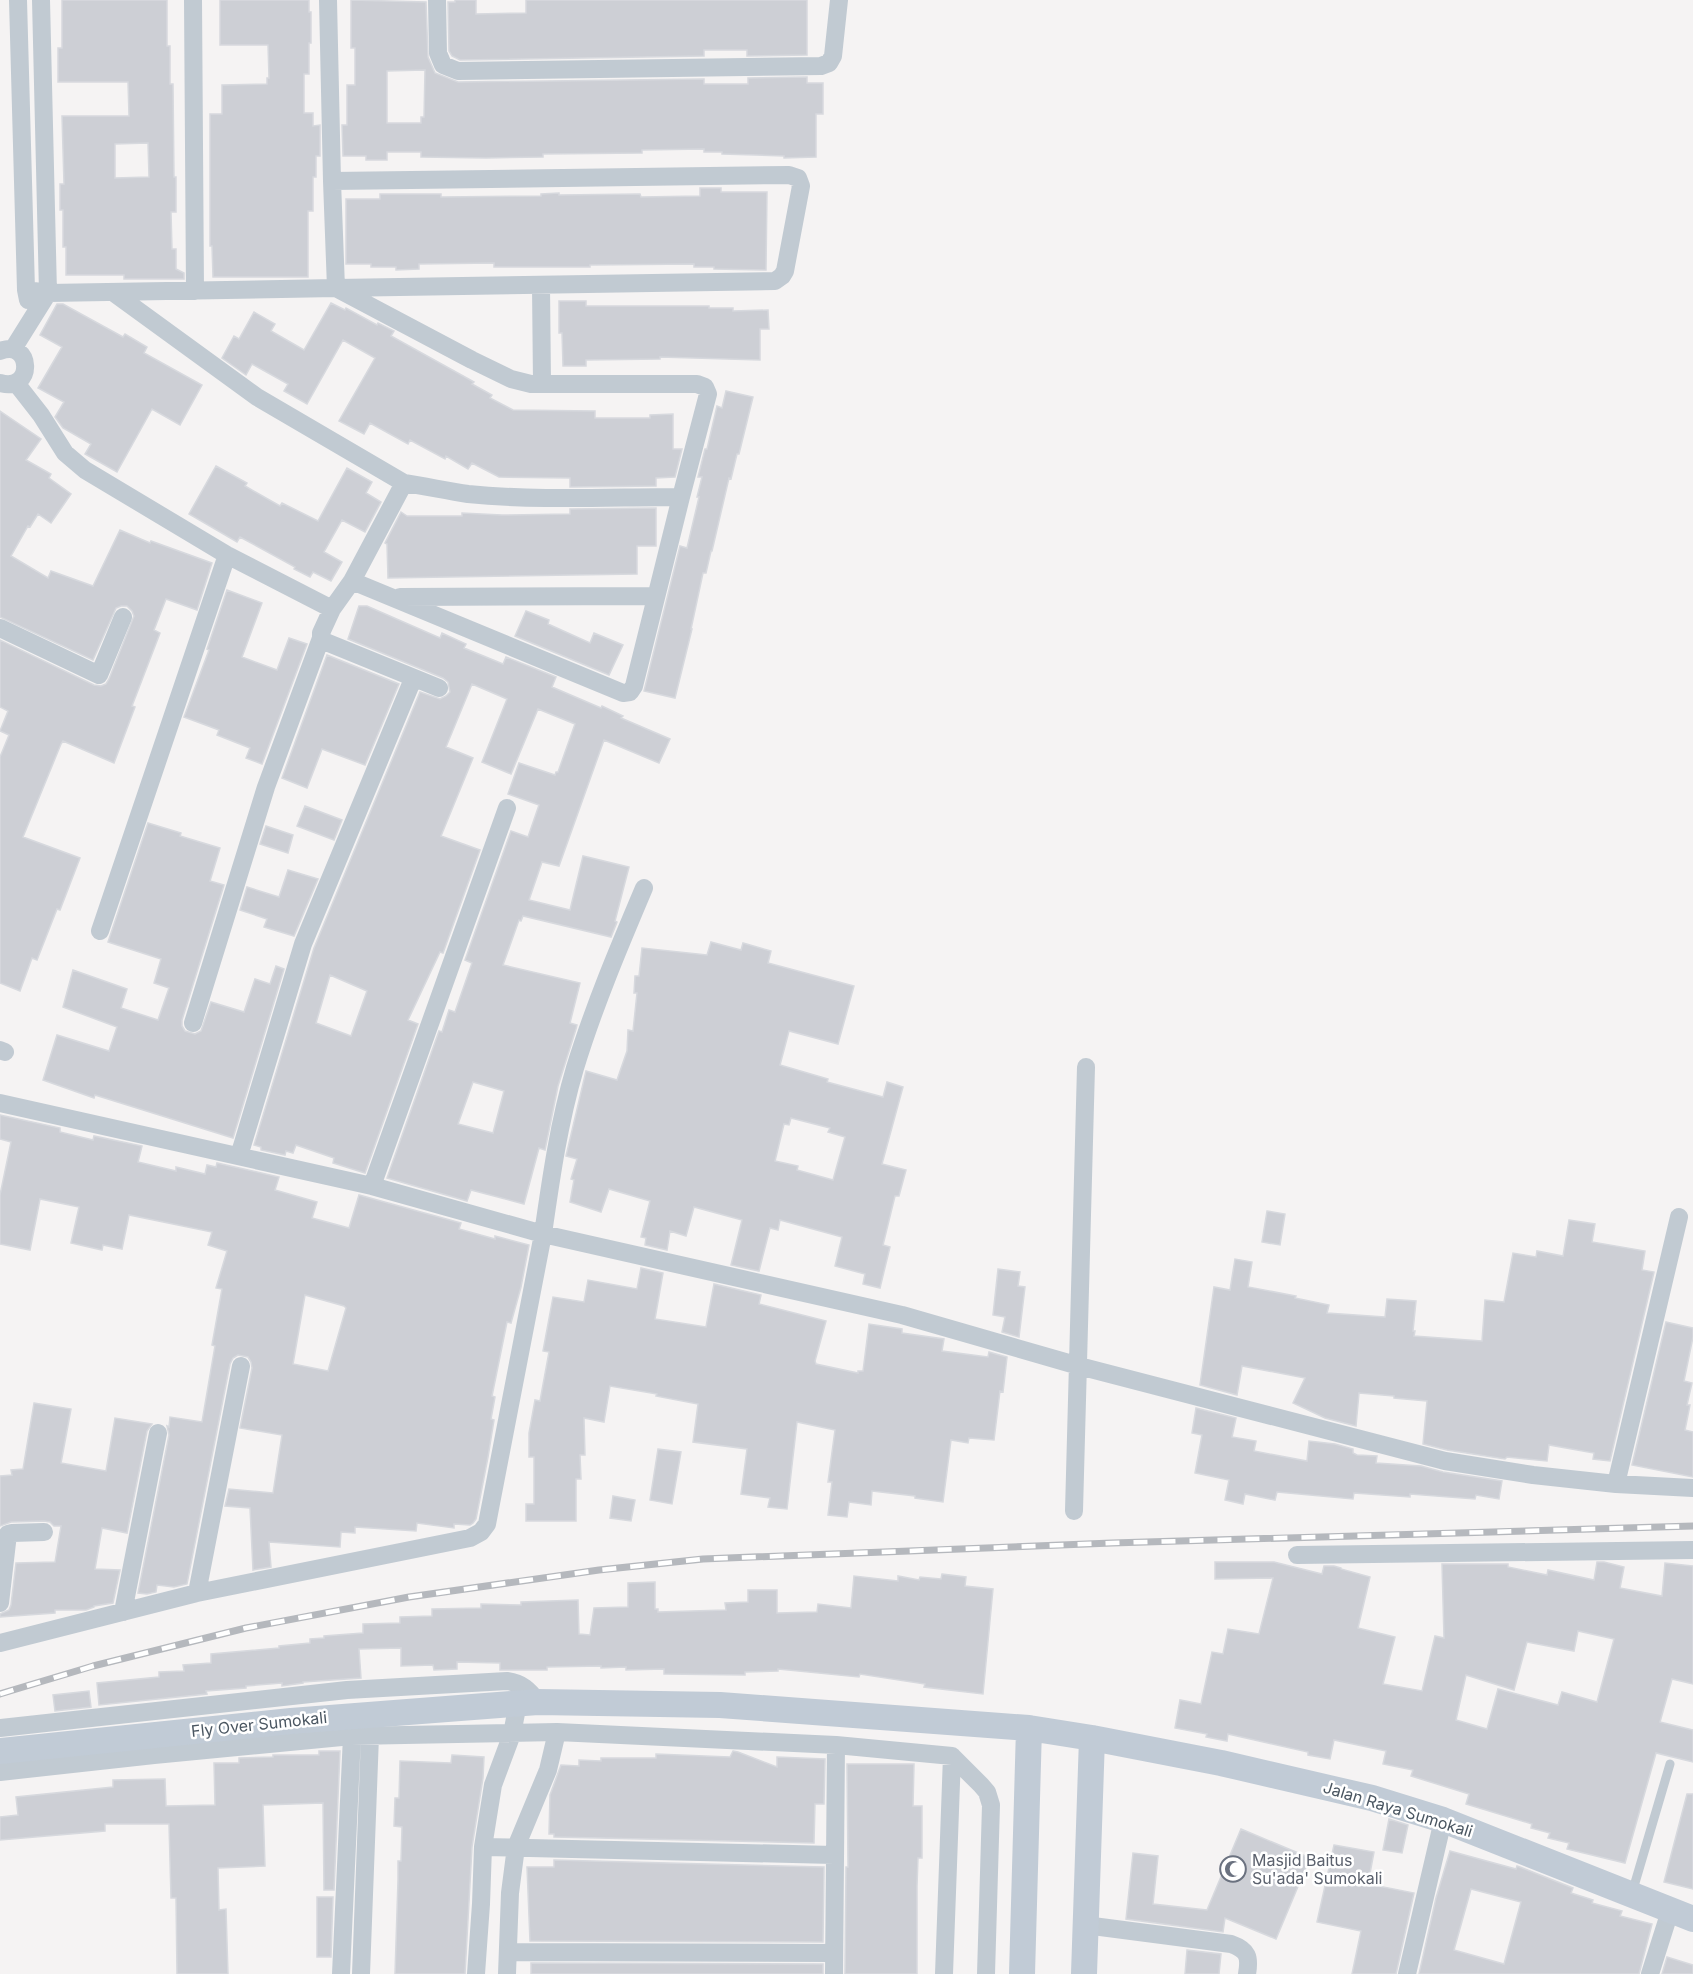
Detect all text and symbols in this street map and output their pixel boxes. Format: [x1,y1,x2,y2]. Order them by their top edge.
street label: Fly Over Sumokali [190,1707,328,1741]
street label: Jalan Raya Sumokali [1321,1777,1475,1841]
place label: Masjid Baitus Su'ada' Sumokali [1252,1850,1382,1888]
mosque icon: Masjid Baitus Su'ada' Sumokali [1218,1854,1248,1884]

